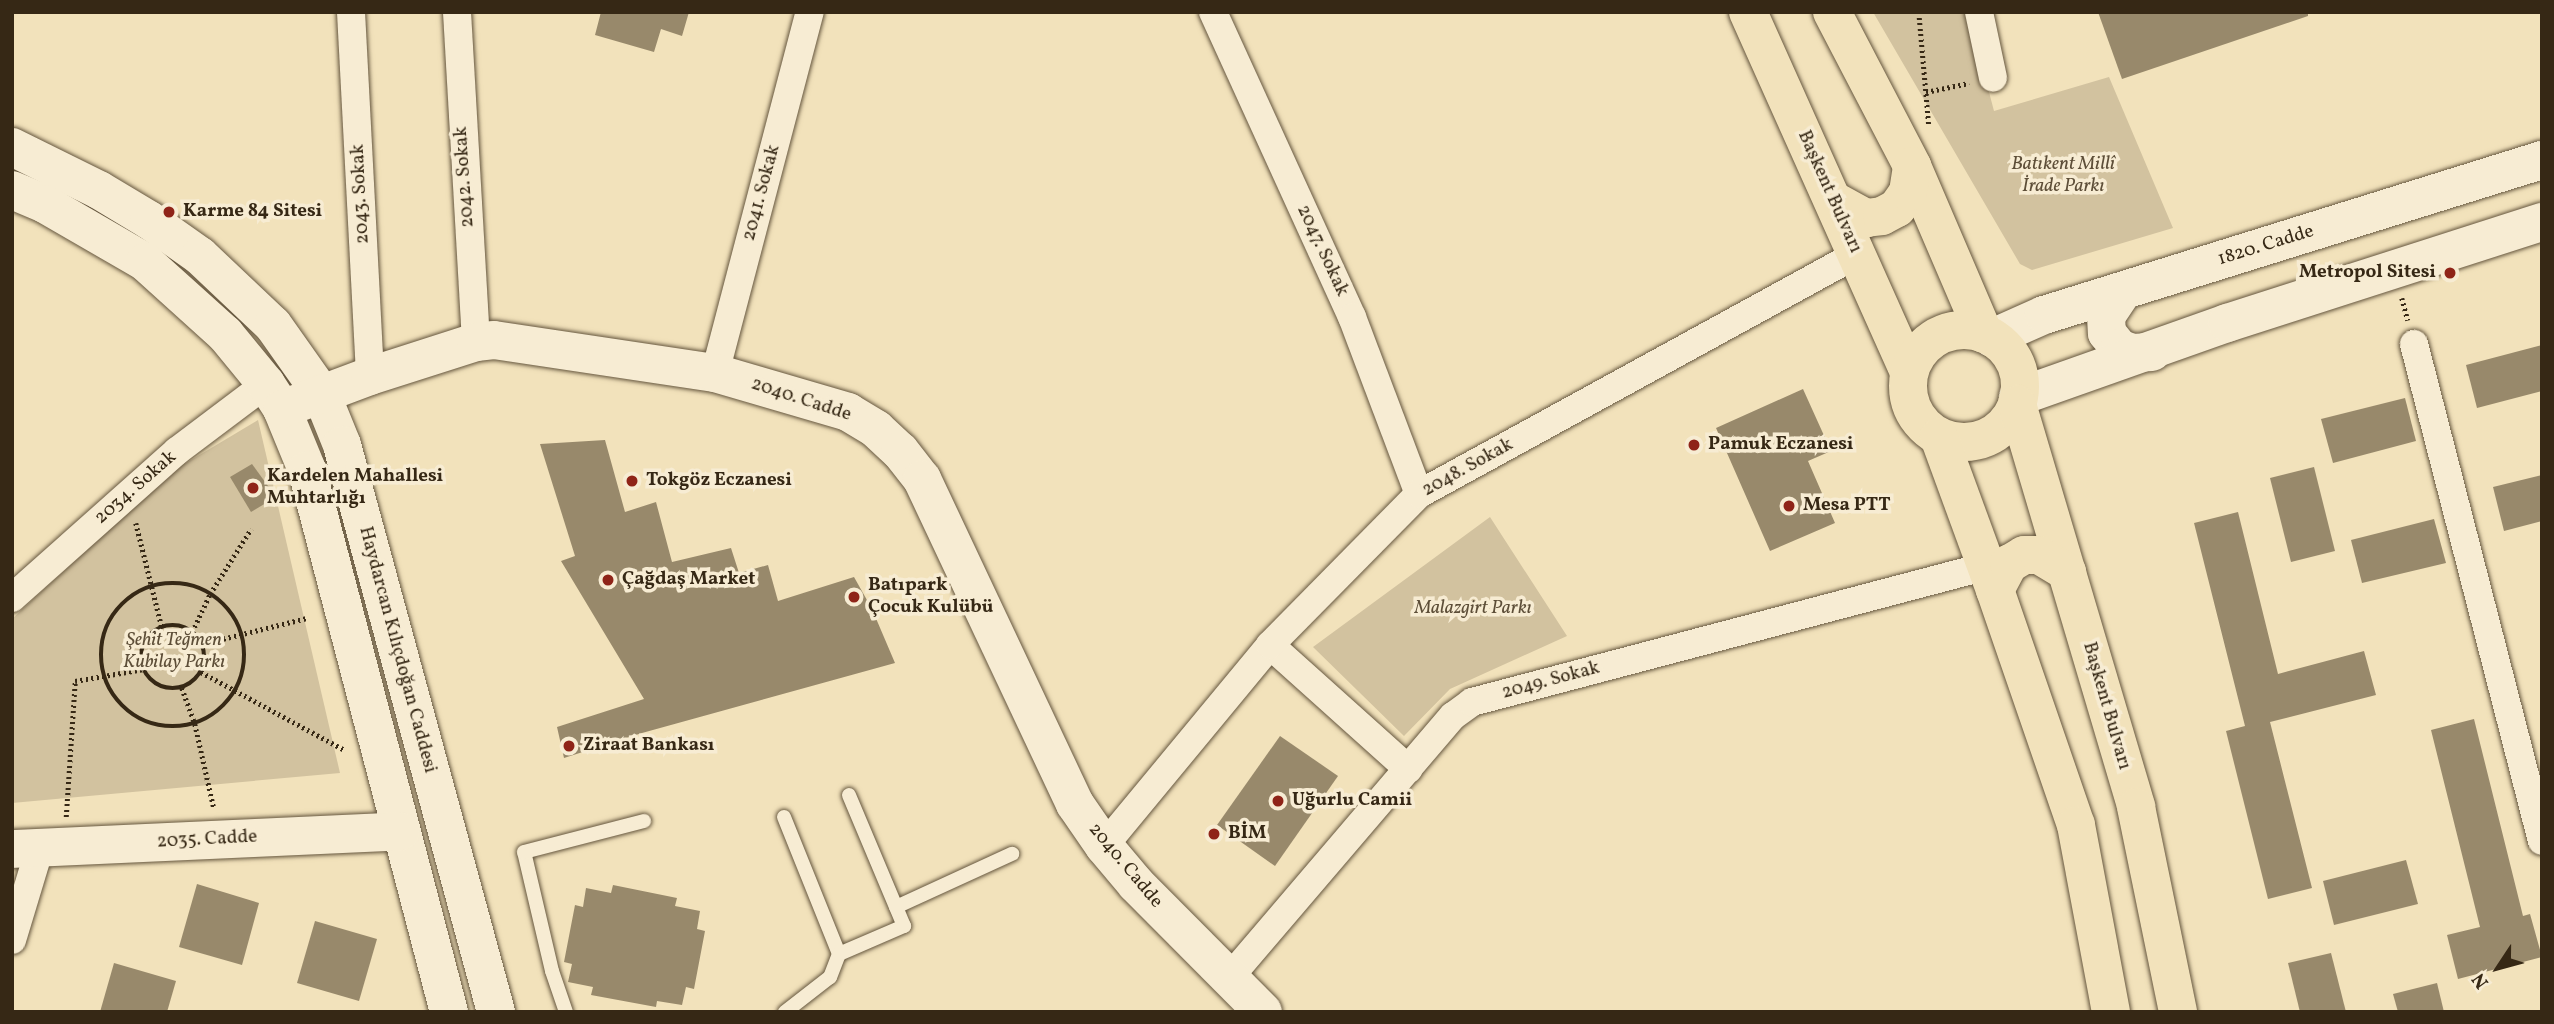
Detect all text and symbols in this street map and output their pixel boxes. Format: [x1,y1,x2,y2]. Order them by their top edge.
street label: 2042. Sokak [450,126,480,228]
street label: Başkent Bulvarı [1792,127,1866,257]
street label: 2041. Sokak [738,142,786,244]
street label: 2043. Sokak [347,143,375,245]
park label: Batıkent Millî İrade Parkı [2011,154,2115,198]
place label: Karme 84 Sitesi [183,201,322,223]
street label: 2047. Sokak [1291,202,1353,300]
marker: Karme 84 Sitesi [161,204,177,220]
street label: 1820. Cadde [2215,221,2317,271]
place label: Metropol Sitesi [2299,262,2436,284]
marker: Metropol Sitesi [2442,265,2458,281]
street label: 2040. Cadde [748,373,854,427]
street label: 2048. Sokak [1419,434,1517,502]
place label: Pamuk Eczanesi [1708,434,1854,456]
marker: Pamuk Eczanesi [1686,437,1702,453]
street label: 2034. Sokak [90,446,182,530]
place label: Kardelen Mahallesi Muhtarlığı [267,466,443,510]
place label: Tokgöz Eczanesi [646,470,792,492]
marker: Tokgöz Eczanesi [624,473,640,489]
marker: Kardelen Mahallesi Muhtarlığı [245,480,261,496]
place label: Mesa PTT [1803,495,1891,517]
marker: Mesa PTT [1781,498,1797,514]
street label: Haydarcan Kılıçdoğan Caddesi [353,524,441,776]
place label: Çağdaş Market [622,569,755,591]
marker: Çağdaş Market [600,572,616,588]
place label: Batıpark Çocuk Kulübü [868,575,993,619]
marker: Batıpark Çocuk Kulübü [846,589,862,605]
park label: Malazgirt Parkı [1415,598,1531,620]
park label: Şehit Teğmen Kubilay Parkı [123,630,225,674]
street label: Başkent Bulvarı [2077,640,2135,772]
street label: 2049. Sokak [1500,657,1602,705]
place label: Ziraat Bankası [583,735,715,757]
marker: Ziraat Bankası [561,738,577,754]
place label: Uğurlu Camii [1292,790,1412,812]
marker: Uğurlu Camii [1270,793,1286,809]
street label: 2040. Cadde [1083,819,1167,913]
place label: BİM [1228,823,1266,845]
street label: 2035. Cadde [156,826,258,854]
marker: BİM [1206,826,1222,842]
north arrow [2463,933,2533,1003]
text: N [2466,967,2496,994]

